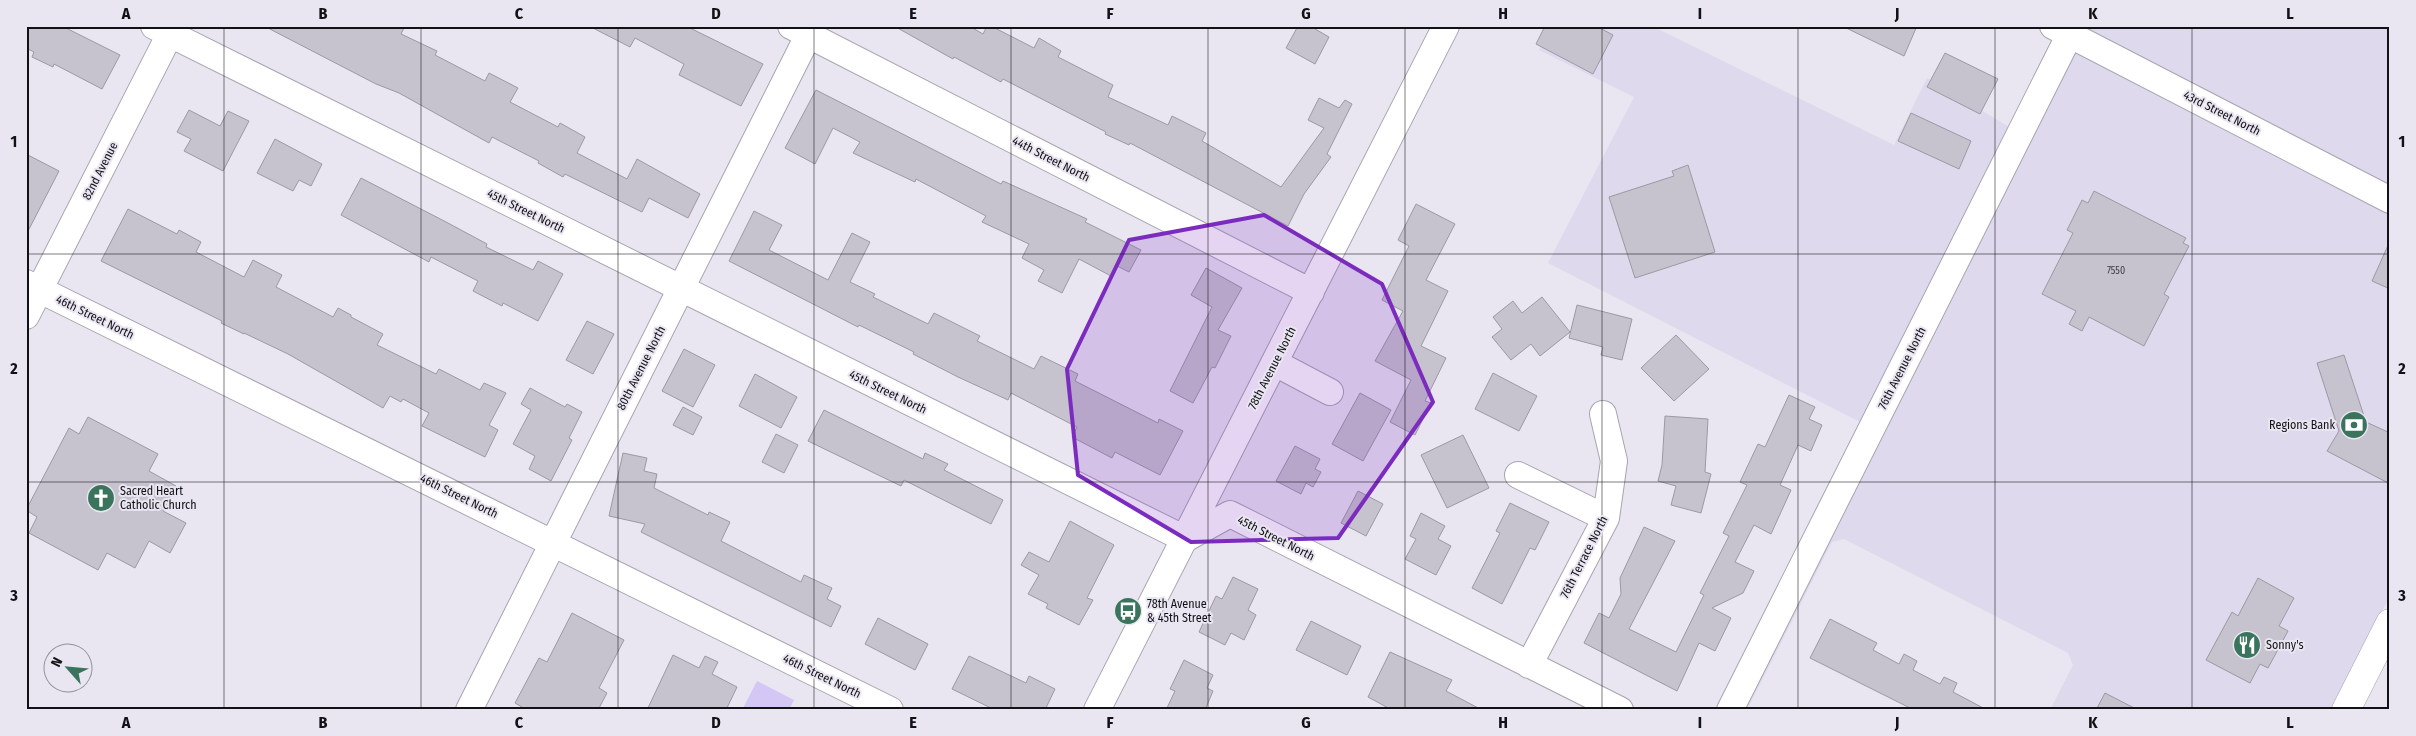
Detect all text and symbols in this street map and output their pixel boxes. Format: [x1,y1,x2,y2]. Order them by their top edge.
text: A [121,4,131,23]
text: B [319,4,328,23]
text: C [515,4,524,23]
text: D [711,4,721,23]
text: E [909,4,917,23]
text: F [1106,4,1114,23]
text: G [1301,4,1311,23]
text: H [1498,4,1508,23]
text: I [1698,4,1702,23]
text: J [1894,4,1899,23]
text: K [2088,4,2098,23]
text: L [2286,4,2294,23]
street label: 43rd Street North [2181,88,2263,138]
text: 1 [11,132,17,151]
text: 1 [2399,132,2405,151]
street label: 44th Street North [1010,133,1092,185]
street label: 82nd Avenue [79,140,121,202]
street label: 45th Street North [485,186,567,236]
house number: 7550 [2107,265,2125,277]
street label: 46th Street North [54,292,136,342]
street label: 80th Avenue North [614,324,668,412]
street label: 78th Avenue North [1245,324,1299,412]
street label: 76th Avenue North [1875,324,1929,412]
text: 2 [9,359,18,378]
text: 2 [2397,359,2406,378]
street label: 45th Street North [847,367,929,417]
bank icon: Regions Bank [2339,410,2369,440]
place label: Regions Bank [2269,418,2335,432]
street label: 46th Street North [418,471,500,521]
church icon: Sacred Heart Catholic Church [86,483,116,513]
place label: Sacred Heart Catholic Church [120,484,196,512]
street label: 45th Street North [1235,513,1317,563]
street label: 76th Terrace North [1557,514,1611,600]
text: 3 [9,586,18,605]
text: 3 [2397,586,2406,605]
bus stop icon: 78th Avenue & 45th Street [1113,596,1143,626]
place label: 78th Avenue & 45th Street [1147,597,1212,625]
restaurant icon: Sonny's [2232,630,2262,660]
place label: Sonny's [2266,638,2304,652]
north arrow [42,644,92,694]
street label: 46th Street North [781,651,863,701]
text: N [47,655,66,670]
text: A [121,713,131,732]
text: B [319,713,328,732]
text: C [515,713,524,732]
text: D [711,713,721,732]
text: E [909,713,917,732]
text: F [1106,713,1114,732]
text: G [1301,713,1311,732]
text: H [1498,713,1508,732]
text: I [1698,713,1702,732]
text: J [1894,713,1899,732]
text: K [2088,713,2098,732]
text: L [2286,713,2294,732]

